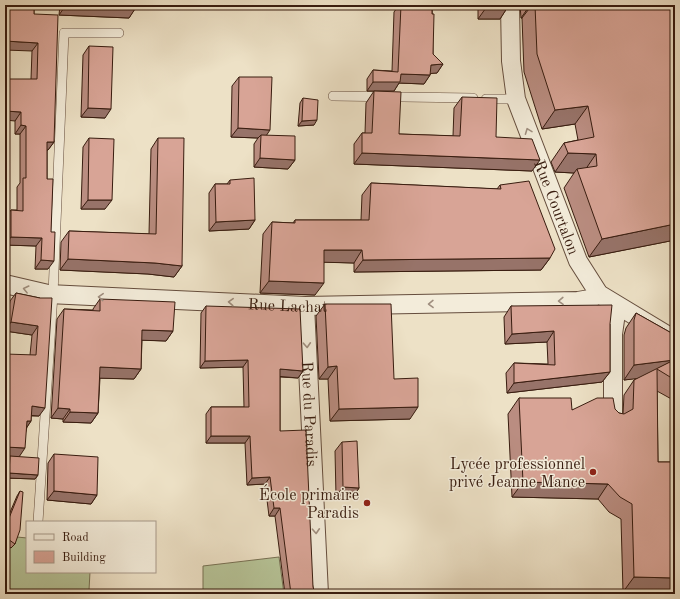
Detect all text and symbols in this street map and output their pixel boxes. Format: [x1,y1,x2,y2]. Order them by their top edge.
one-way arrow [524,127,532,134]
street label: Rue Courtalon [530,158,581,258]
one-way arrow [23,285,30,294]
one-way arrow [98,292,104,301]
street label: Rue Lachat [247,297,328,316]
one-way arrow [558,297,564,305]
one-way arrow [228,298,234,307]
one-way arrow [428,300,434,308]
one-way arrow [303,342,311,348]
street label: Rue du Paradis [298,361,319,467]
place label: Lycée professionnel privé Jeanne Mance [449,457,585,491]
marker: Lycée professionnel privé Jeanne Mance [588,467,598,477]
place label: École primaire Paradis [259,484,359,522]
marker: École primaire Paradis [362,498,372,508]
legend [26,521,156,573]
one-way arrow [311,528,320,534]
text: Road [62,532,89,544]
text: Building [62,552,106,564]

